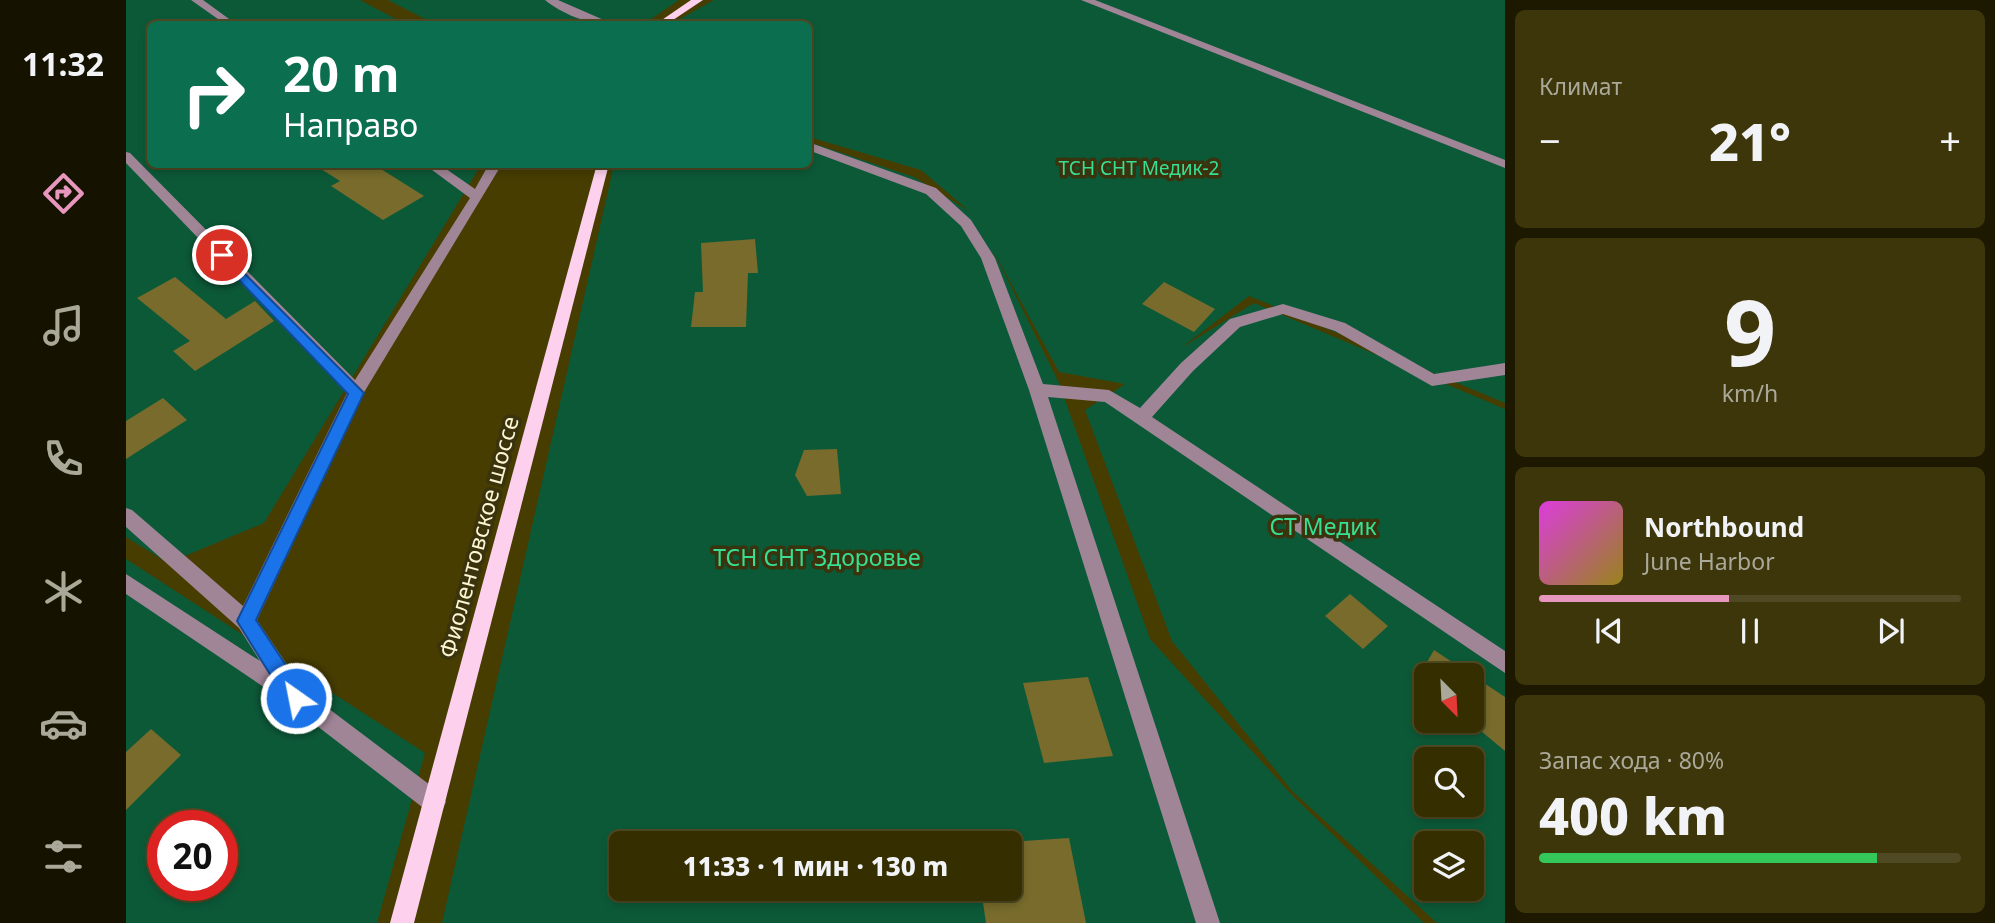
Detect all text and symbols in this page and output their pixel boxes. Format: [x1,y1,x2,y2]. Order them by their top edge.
text: 20 m [283,40,400,106]
text: 11:32 [22,42,104,85]
icon: right [168,49,259,140]
text: Климат [1539,70,1622,102]
text: Направо [283,103,418,146]
text: 21° [1709,105,1791,176]
text: − [1539,114,1561,166]
text: + [1939,114,1961,166]
park label: ТСН СНТ Медик-2 [1059,155,1219,181]
icon: directions [39,169,88,218]
pin [192,225,252,285]
icon: arrive [203,236,241,274]
text: 9 [1724,269,1776,393]
icon: music [39,301,88,350]
text: km/h [1722,377,1778,409]
street label: Фиолентовское шоссе [430,413,526,661]
icon: phone [39,434,88,483]
text: Northbound [1644,509,1804,545]
park label: СТ Медик [1269,510,1377,542]
park label: ТСН СНТ Здоровье [713,541,921,573]
text: June Harbor [1644,545,1775,577]
icon: climate [39,567,88,616]
icon: previous [1590,612,1628,650]
icon: pause [1731,612,1769,650]
icon: next [1872,612,1910,650]
position arrow [259,661,333,735]
north arrow [1414,663,1484,733]
map controls [1414,663,1484,901]
icon: car [39,699,88,748]
text: Запас хода · 80% [1539,744,1724,776]
button: search [1414,747,1484,817]
text: 400 km [1539,779,1727,850]
speed limit sign: 20 [147,810,238,901]
button: layers [1414,831,1484,901]
icon: filters [39,832,88,881]
text: 11:33 · 1 мин · 130 m [683,848,948,884]

